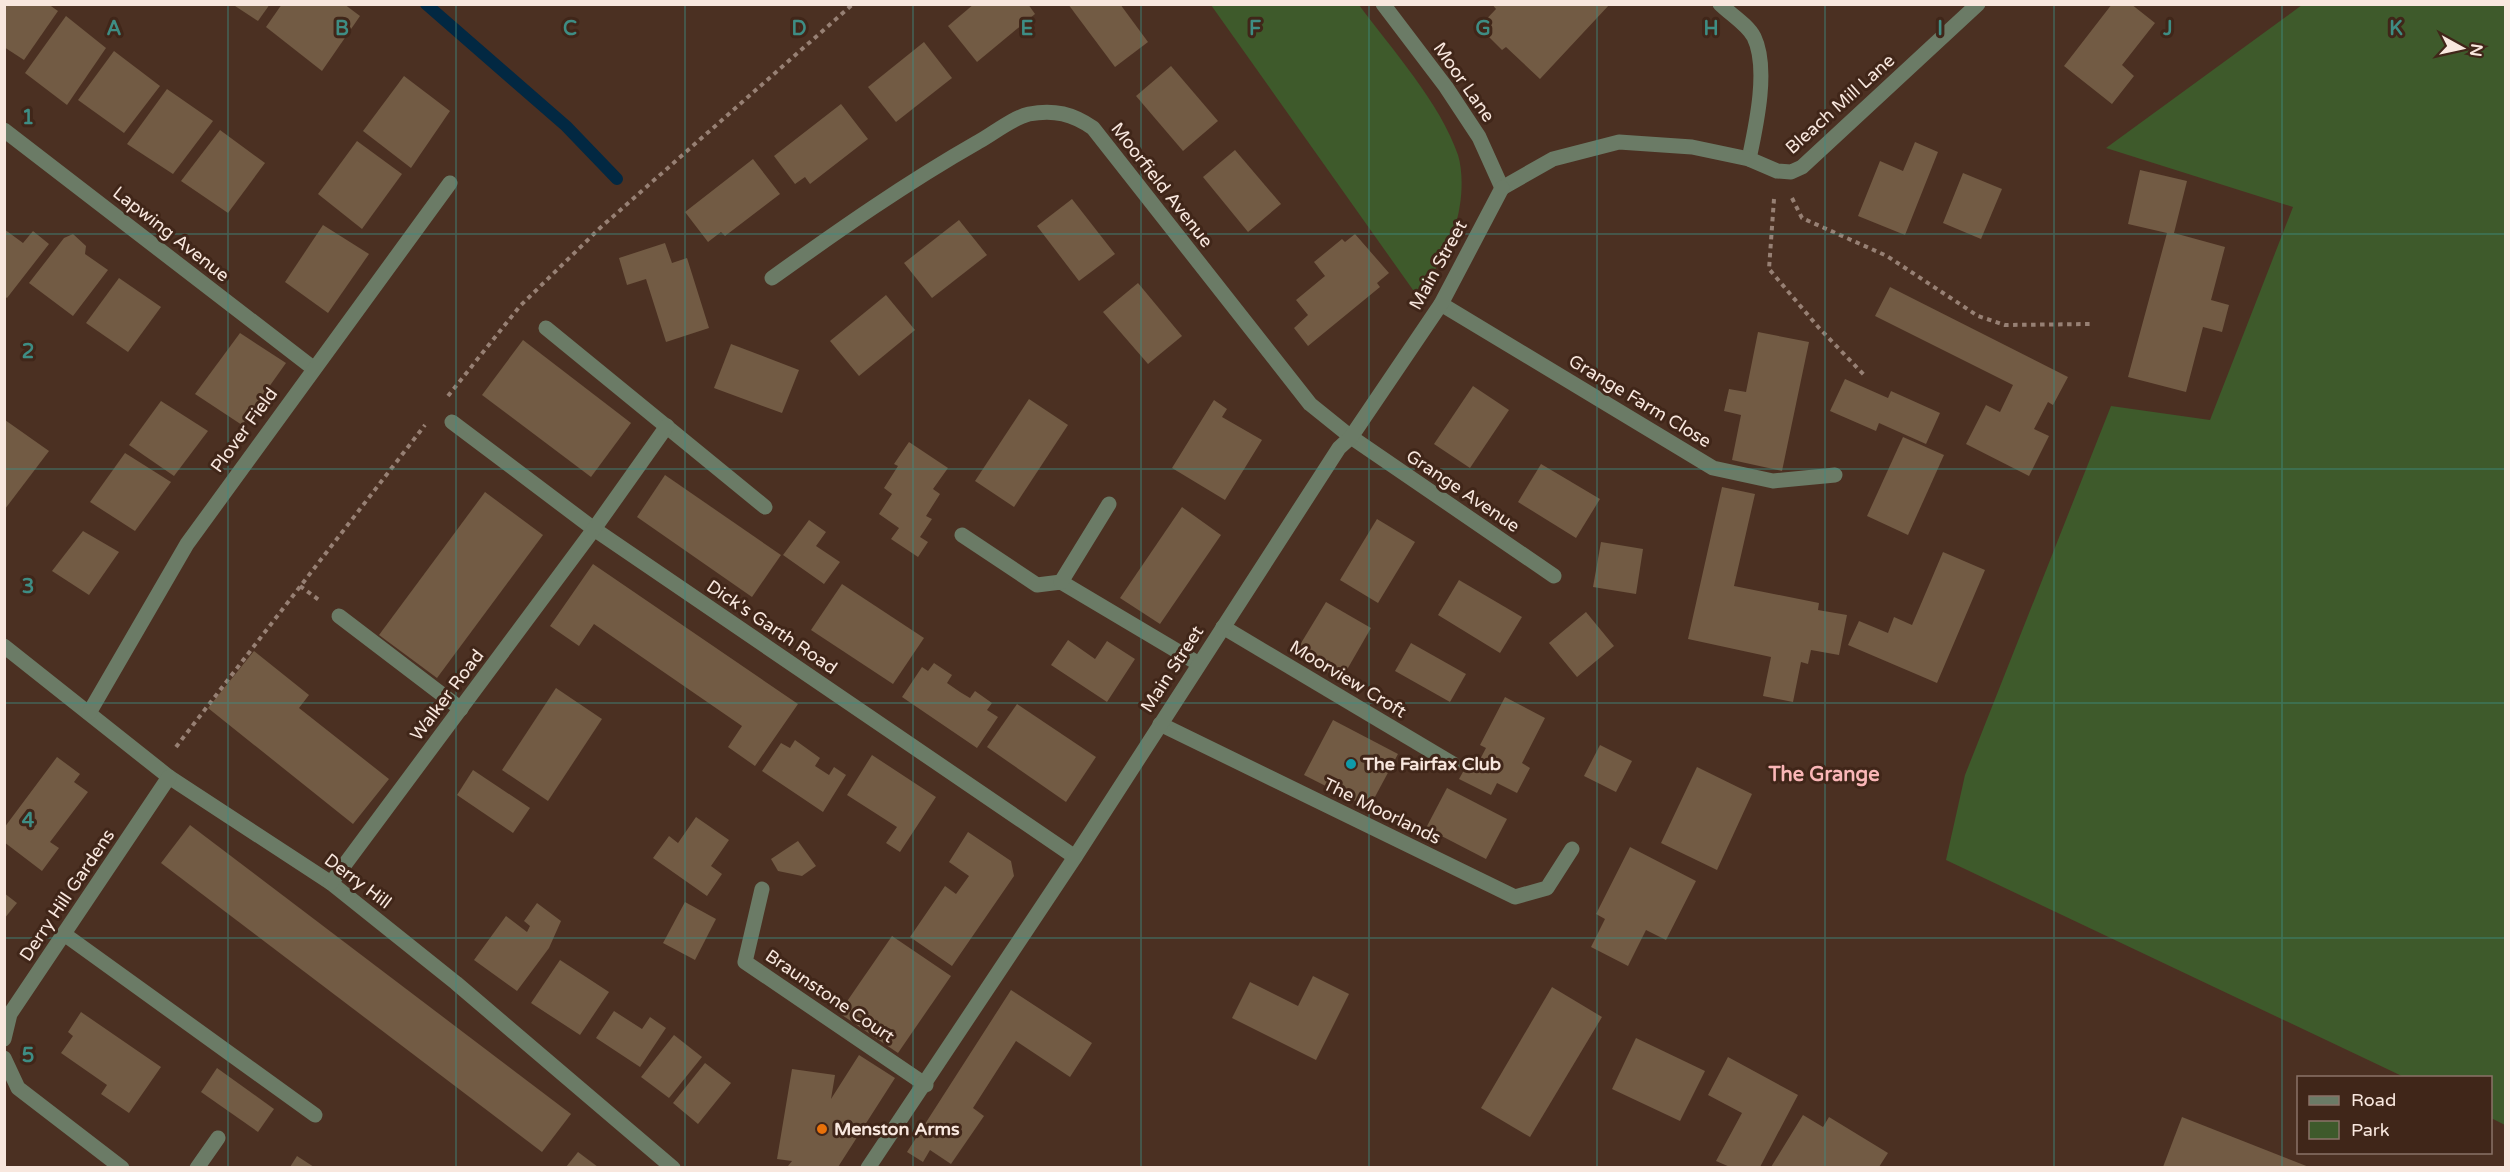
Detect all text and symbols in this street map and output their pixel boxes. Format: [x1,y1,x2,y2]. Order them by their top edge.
text: A [107,17,122,41]
text: B [335,17,349,41]
text: C [563,17,577,41]
text: D [791,17,807,41]
text: E [1021,17,1034,41]
text: F [1249,17,1261,41]
text: G [1475,17,1491,41]
text: H [1703,17,1719,41]
text: I [1937,17,1943,41]
text: J [2162,17,2173,41]
text: K [2389,17,2403,41]
north arrow [2432,18,2492,78]
street label: Moor Lane [1429,38,1499,126]
text: N [2465,42,2487,58]
street label: Bleach Mill Lane [1781,49,1899,159]
text: 1 [22,106,34,130]
street label: Moorfield Avenue [1106,118,1218,252]
street label: Lapwing Avenue [108,182,234,286]
street label: Main Street [1404,216,1472,314]
text: 2 [22,340,34,364]
street label: Grange Farm Close [1565,350,1715,452]
street label: Plover Field [206,383,282,477]
street label: Grange Avenue [1402,445,1524,537]
text: 3 [22,575,34,599]
street label: Dick's Garth Road [702,575,842,679]
street label: Main Street [1136,621,1208,717]
street label: Moorview Croft [1286,635,1411,723]
street label: Walker Road [405,645,489,745]
place label: The Fairfax Club [1362,753,1501,775]
marker: The Fairfax Club [1344,757,1358,771]
district label: The Grange [1768,763,1879,787]
street label: The Moorlands [1320,773,1444,849]
text: 4 [22,809,35,833]
street label: Derry Hill Gardens [15,825,119,965]
street label: Derry Hill [320,849,396,913]
street label: Braunstone Court [761,945,899,1047]
text: 5 [22,1044,34,1068]
legend [2297,1076,2492,1154]
text: Road [2351,1089,2396,1111]
place label: Menston Arms [834,1118,960,1140]
text: Park [2351,1119,2390,1141]
marker: Menston Arms [815,1122,829,1136]

